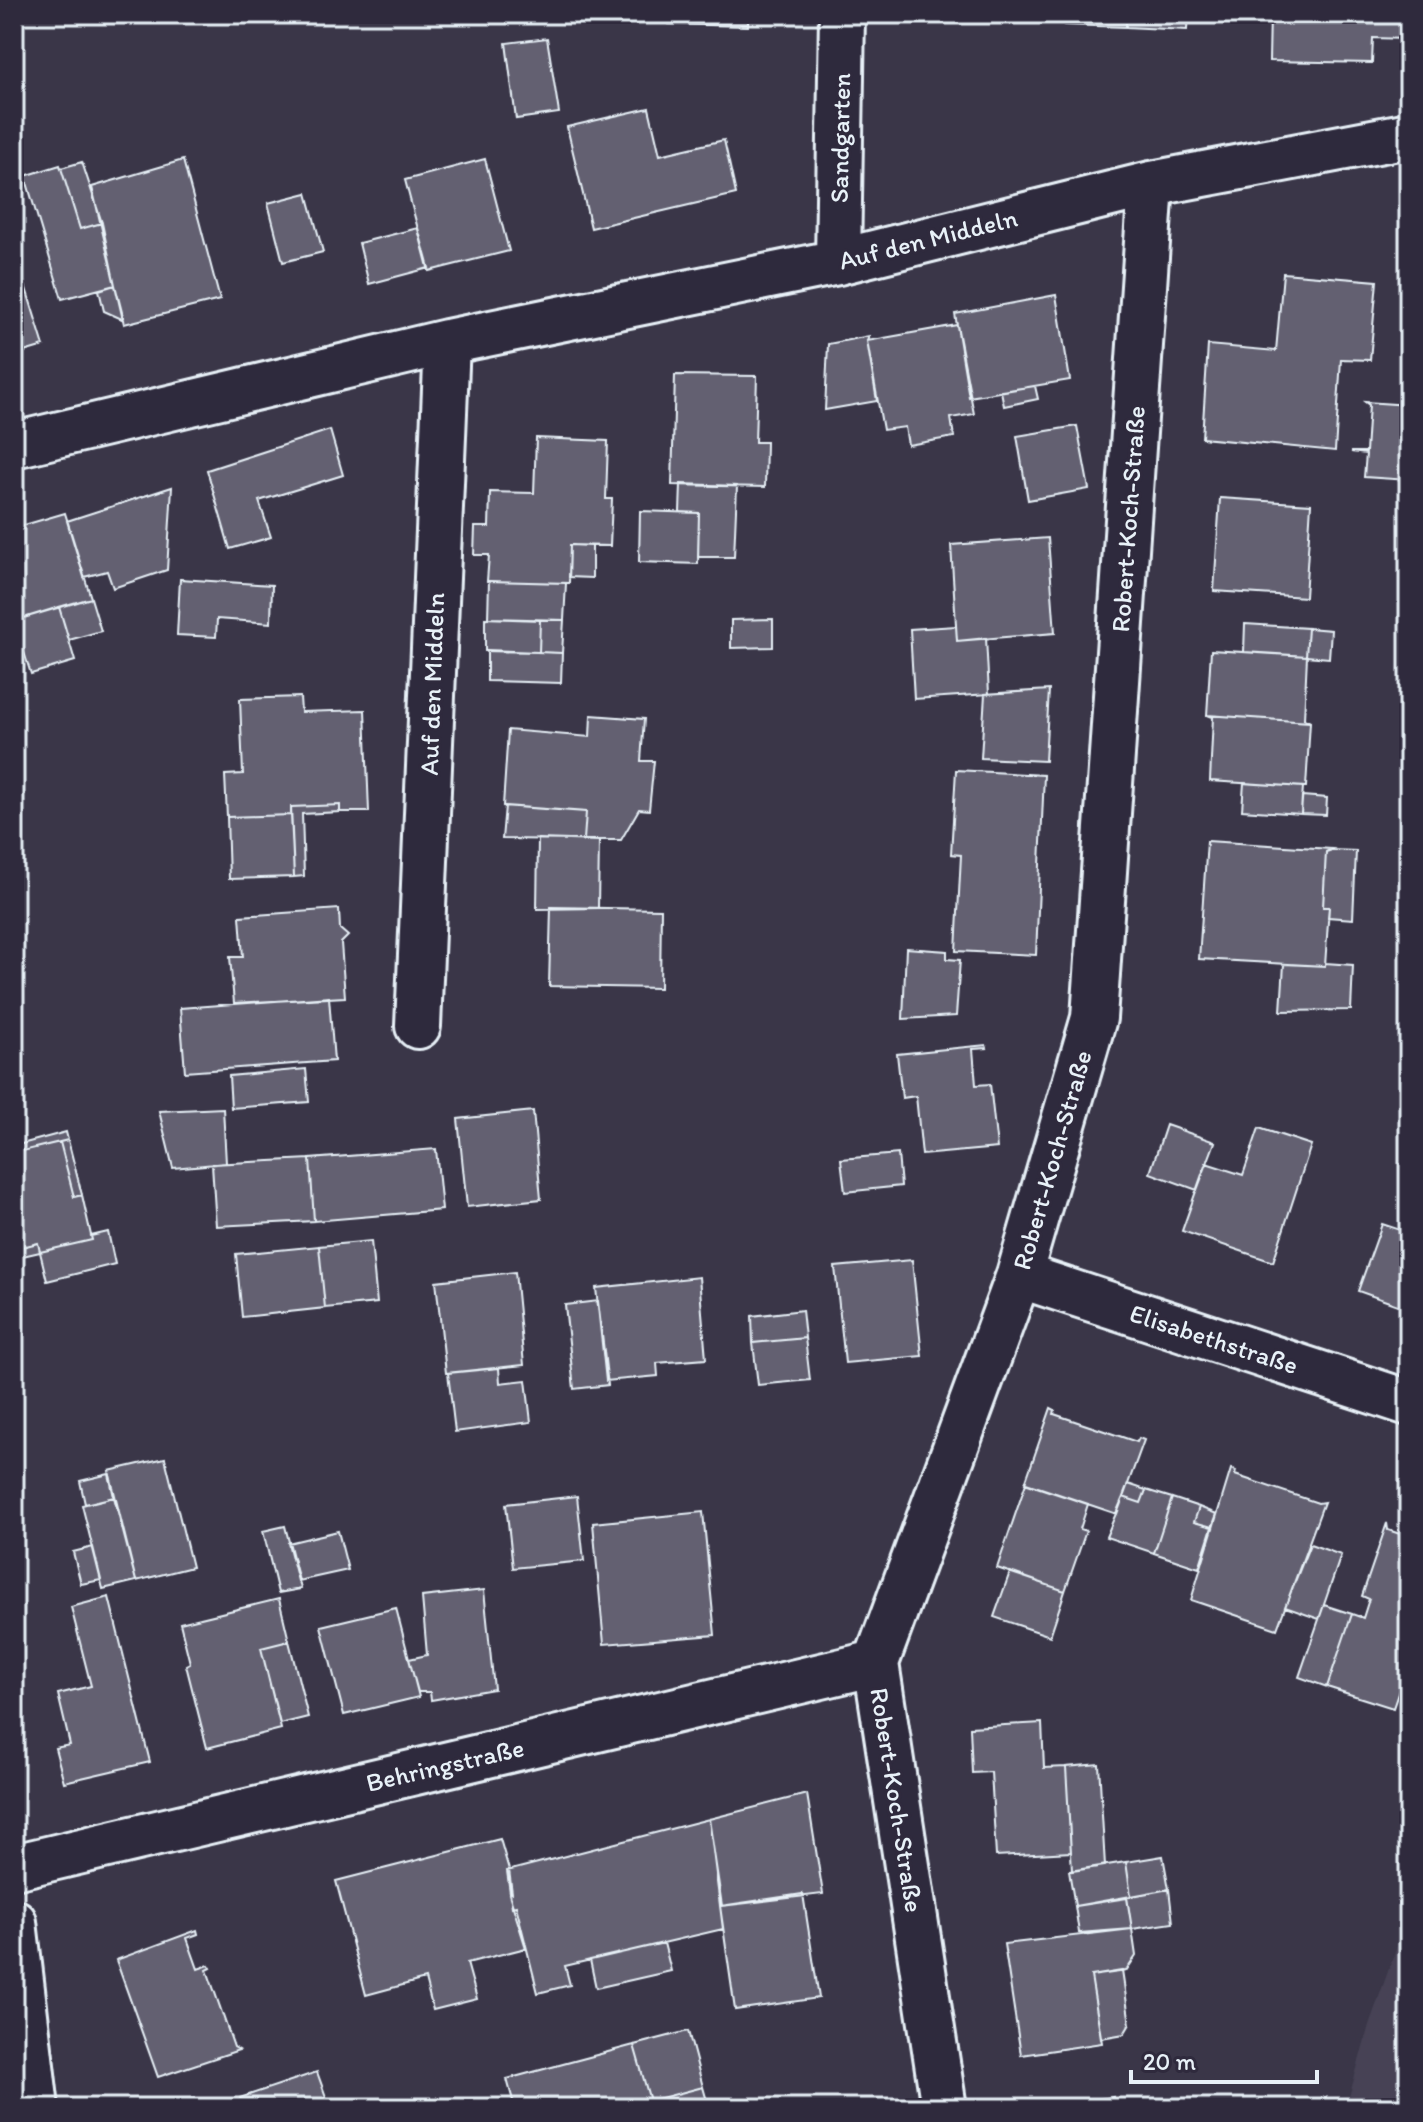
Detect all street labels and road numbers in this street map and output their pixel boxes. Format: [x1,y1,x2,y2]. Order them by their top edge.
street label: Sandgarten [823,72,857,203]
street label: Auf den Middeln [835,201,1021,277]
street label: Robert-Koch-Straße [1104,405,1152,633]
street label: Auf den Middeln [413,592,451,776]
street label: Robert-Koch-Straße [1005,1046,1099,1274]
street label: Elisabethstraße [1126,1297,1302,1381]
street label: Robert-Koch-Straße [863,1685,931,1915]
street label: Behringstraße [363,1731,527,1799]

